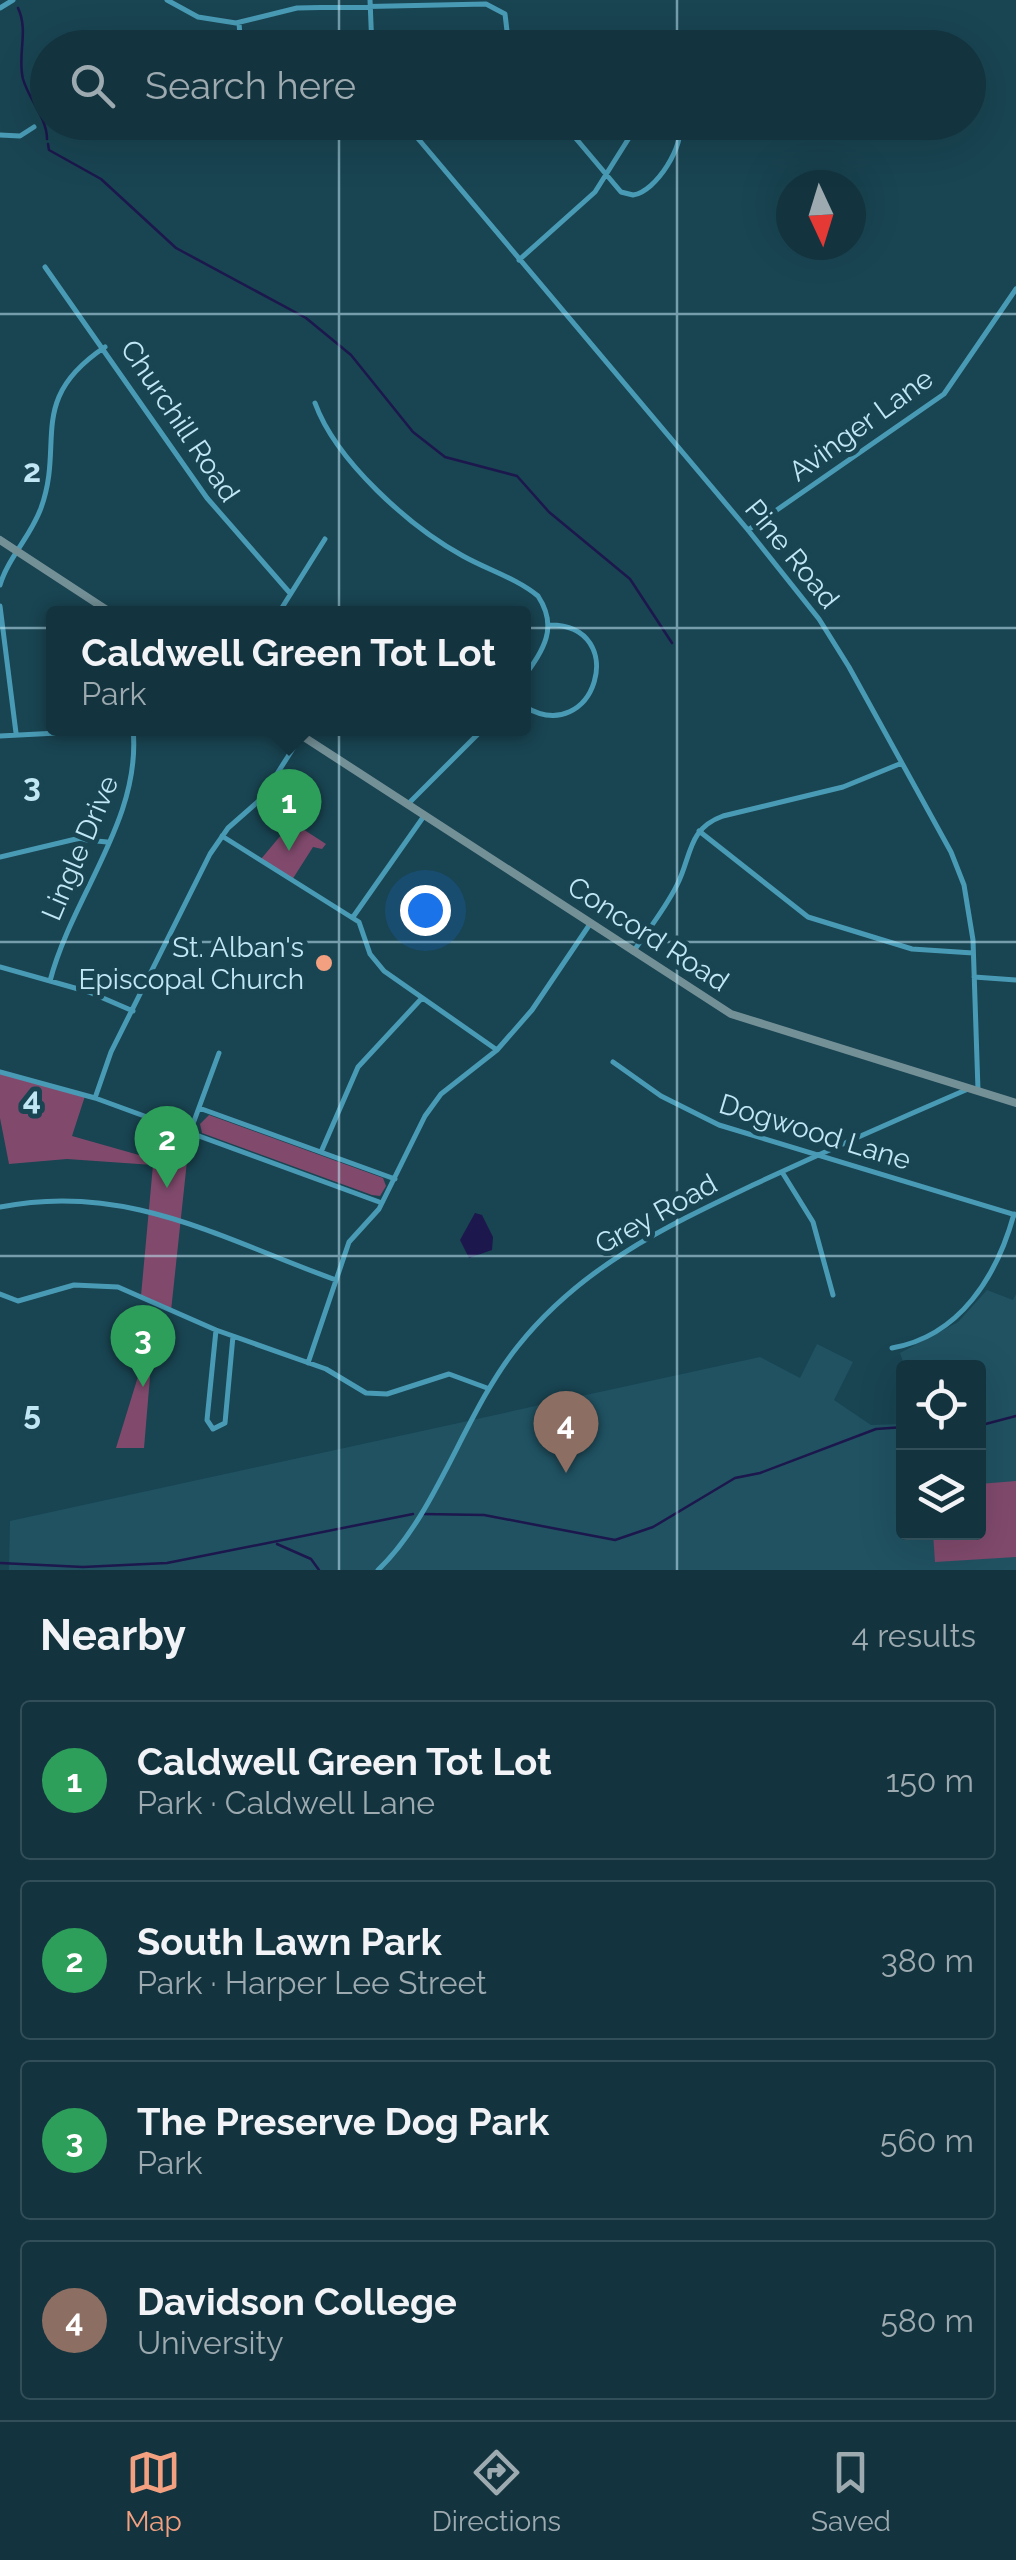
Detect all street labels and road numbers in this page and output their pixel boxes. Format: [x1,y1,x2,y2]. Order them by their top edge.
street label: Churchill Road [114,334,246,508]
street label: Avinger Lane [783,362,939,488]
street label: Pine Road [738,493,846,615]
street label: Lingle Drive [35,771,125,925]
street label: Concord Road [561,870,735,998]
street label: Dogwood Lane [715,1087,915,1177]
street label: Grey Road [589,1167,723,1261]

